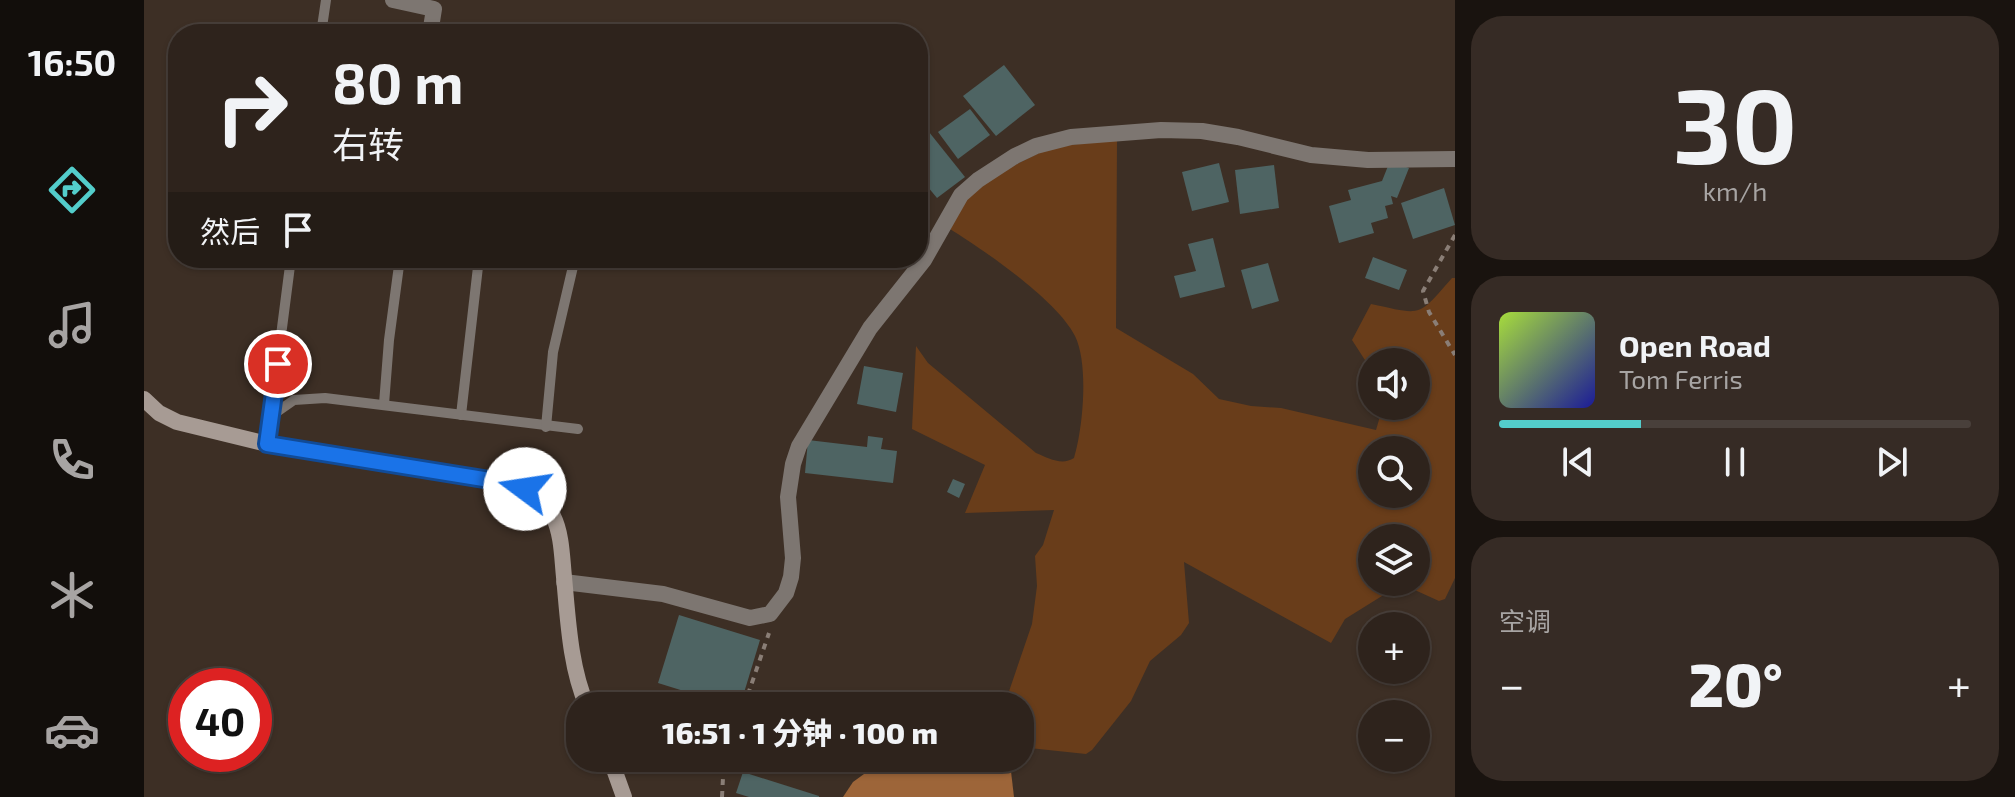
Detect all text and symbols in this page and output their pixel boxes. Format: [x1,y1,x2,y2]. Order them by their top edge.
text: 16:50 [28,40,116,83]
text: 80 m [332,48,464,115]
icon: right [200,56,304,160]
text: 30 [1673,60,1797,185]
text: 右转 [332,122,404,165]
icon: directions [44,162,100,218]
text: km/h [1703,175,1767,206]
icon: arrive [276,208,320,252]
text: 然后 [200,213,260,249]
icon: music [44,297,100,353]
text: Open Road [1619,327,1771,363]
pin [244,330,312,398]
icon: arrive [256,342,300,386]
map controls [1358,348,1430,772]
button: sound [1358,348,1430,420]
text: Tom Ferris [1619,363,1743,394]
icon: phone [44,432,100,488]
button: search [1358,436,1430,508]
icon: previous [1556,440,1600,484]
icon: pause [1713,440,1757,484]
icon: next [1870,440,1914,484]
position arrow [483,447,567,531]
button: layers [1358,524,1430,596]
icon: climate [44,567,100,623]
text: 空调 [1499,605,1551,636]
button: + [1358,612,1430,684]
text: 20° [1689,647,1783,719]
text: − [1499,657,1525,710]
text: + [1947,657,1971,710]
speed limit sign: 40 [168,668,272,772]
button: − [1358,700,1430,772]
icon: car [44,702,100,758]
text: 16:51 · 1 分钟 · 100 m [662,714,938,750]

